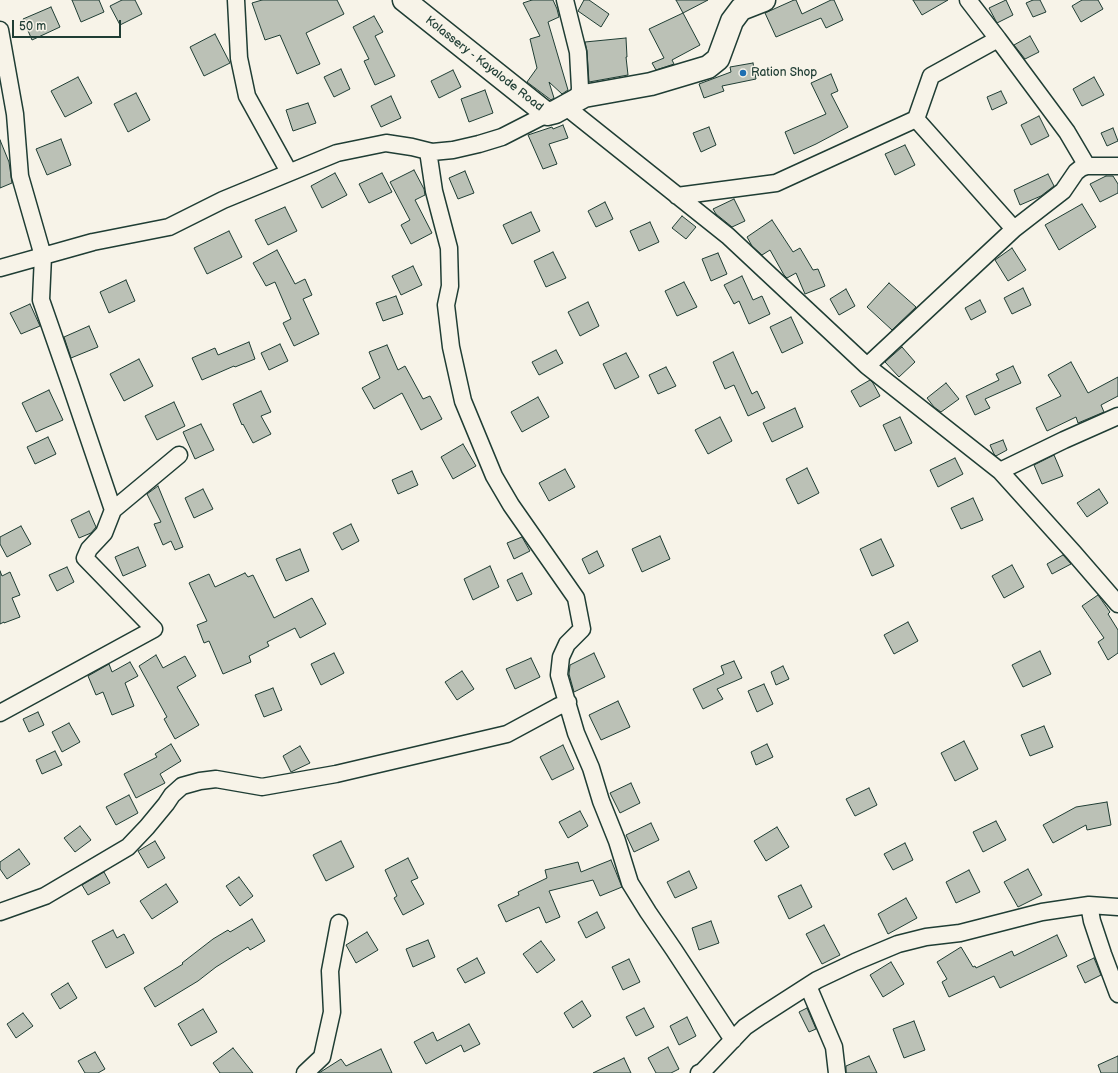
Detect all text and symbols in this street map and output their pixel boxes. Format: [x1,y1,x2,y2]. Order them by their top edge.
scale bar [14,12,123,38]
street label: Kolassery - Kayalode Road [422,13,546,115]
text: 50 m [19,19,46,34]
place label: Ration Shop [751,66,817,80]
marker: Ration Shop [738,68,748,78]

